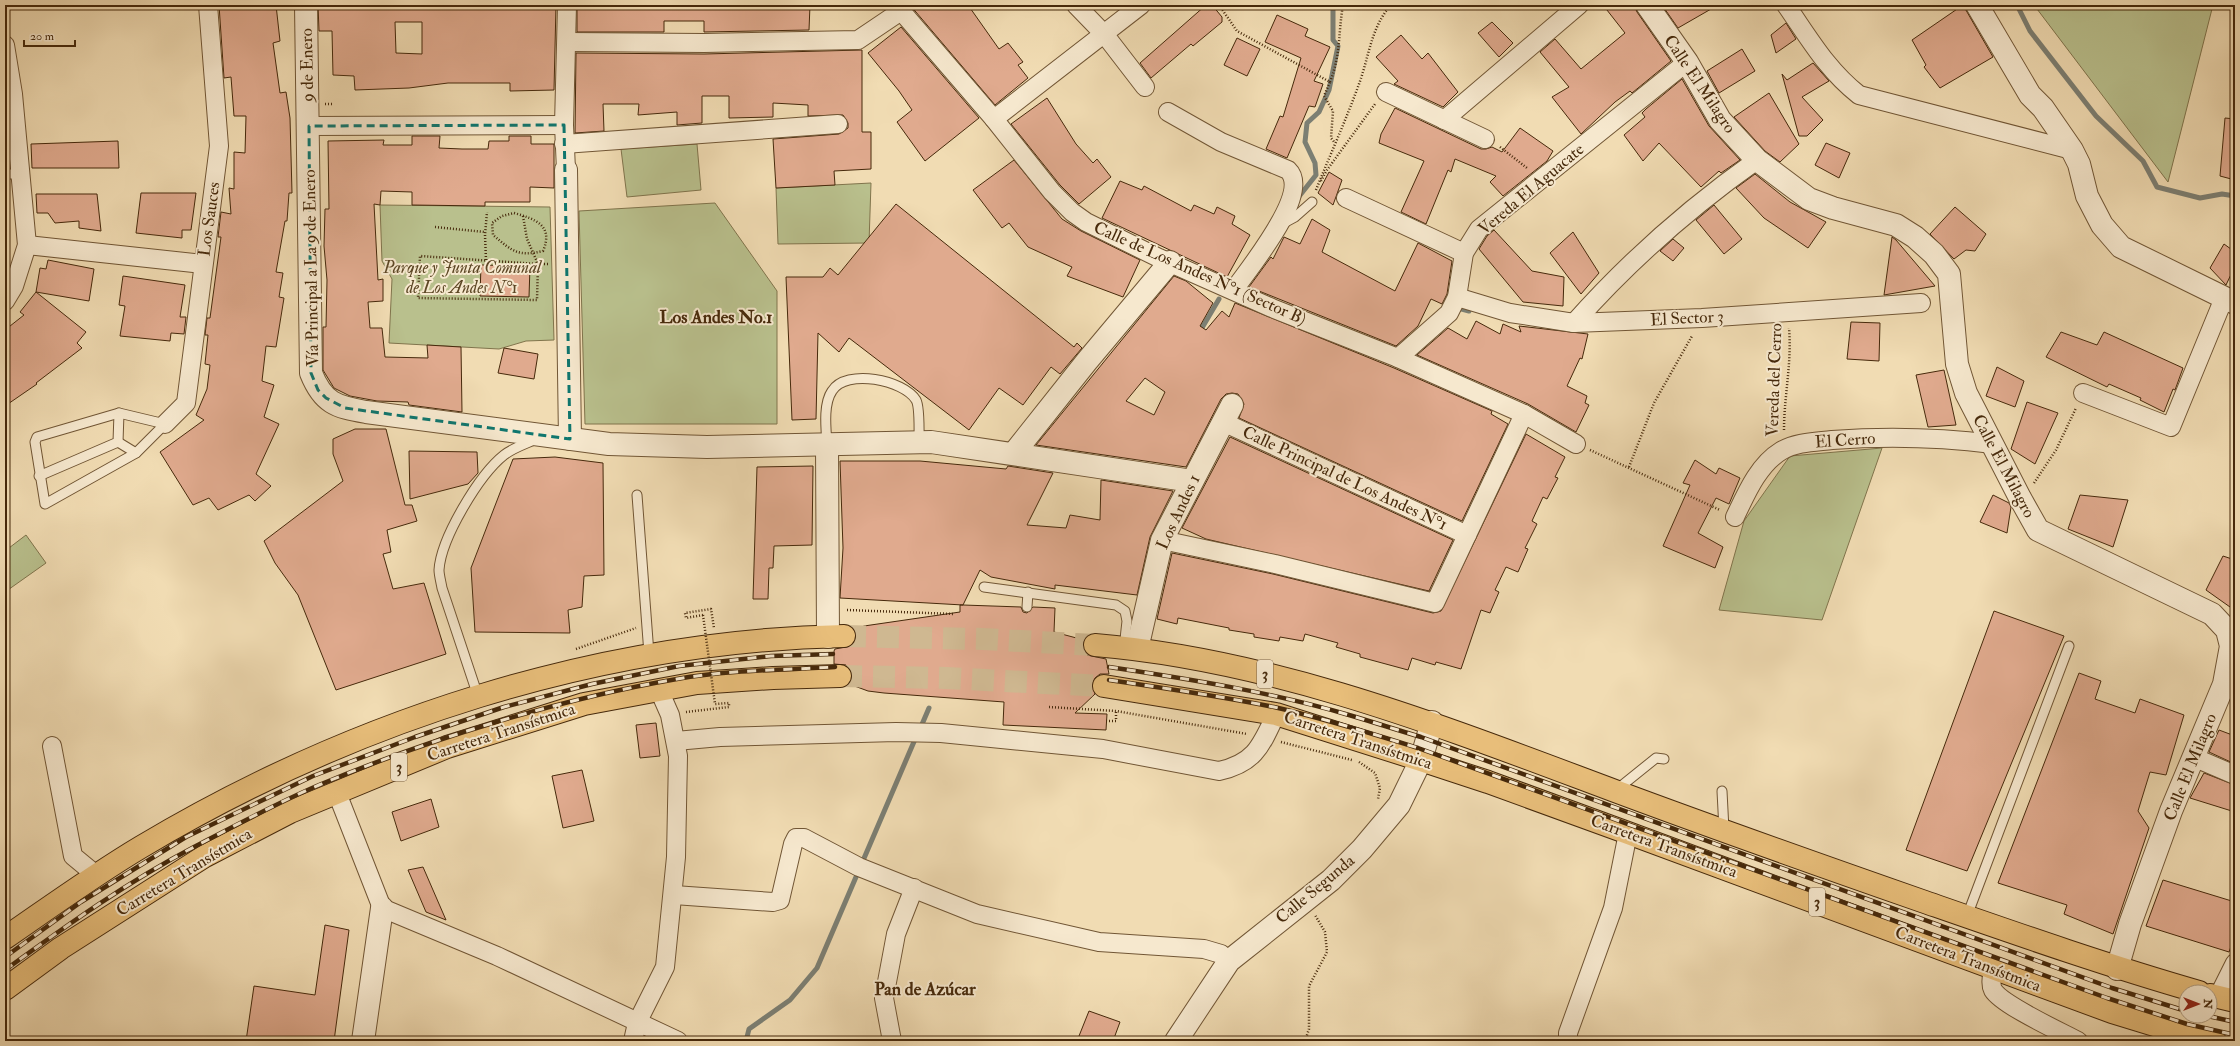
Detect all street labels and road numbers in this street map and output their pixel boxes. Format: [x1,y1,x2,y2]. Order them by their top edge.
street label: 9 de Enero [296,28,318,104]
street label: Calle El Milagro [1659,31,1741,137]
street label: Vereda El Aguacate [1474,139,1588,239]
street label: Vía Principal a La 9 de Enero [299,169,324,367]
street label: Los Sauces [193,180,225,258]
street label: Calle de Los Andes N°1 (Sector B) [1091,217,1309,329]
street label: El Sector 3 [1650,306,1724,330]
street label: Vereda del Cerro [1762,323,1786,437]
street label: Calle El Milagro [1968,411,2040,521]
street label: Calle Principal de Los Andes N°1 [1239,421,1451,536]
street label: El Cerro [1814,427,1876,453]
street label: Los Andes 1 [1151,471,1205,553]
road number: 3 [1257,660,1273,688]
street label: Carretera Transístmica [424,698,579,766]
street label: Carretera Transístmica [1281,706,1436,774]
street label: Calle El Milagro [2159,710,2221,824]
road number: 3 [391,753,407,781]
street label: Carretera Transístmica [1588,810,1741,883]
street label: Carretera Transístmica [112,823,257,921]
street label: Calle Segunda [1271,849,1360,928]
road number: 3 [1809,888,1825,916]
street label: Carretera Transístmica [1892,921,2045,997]

